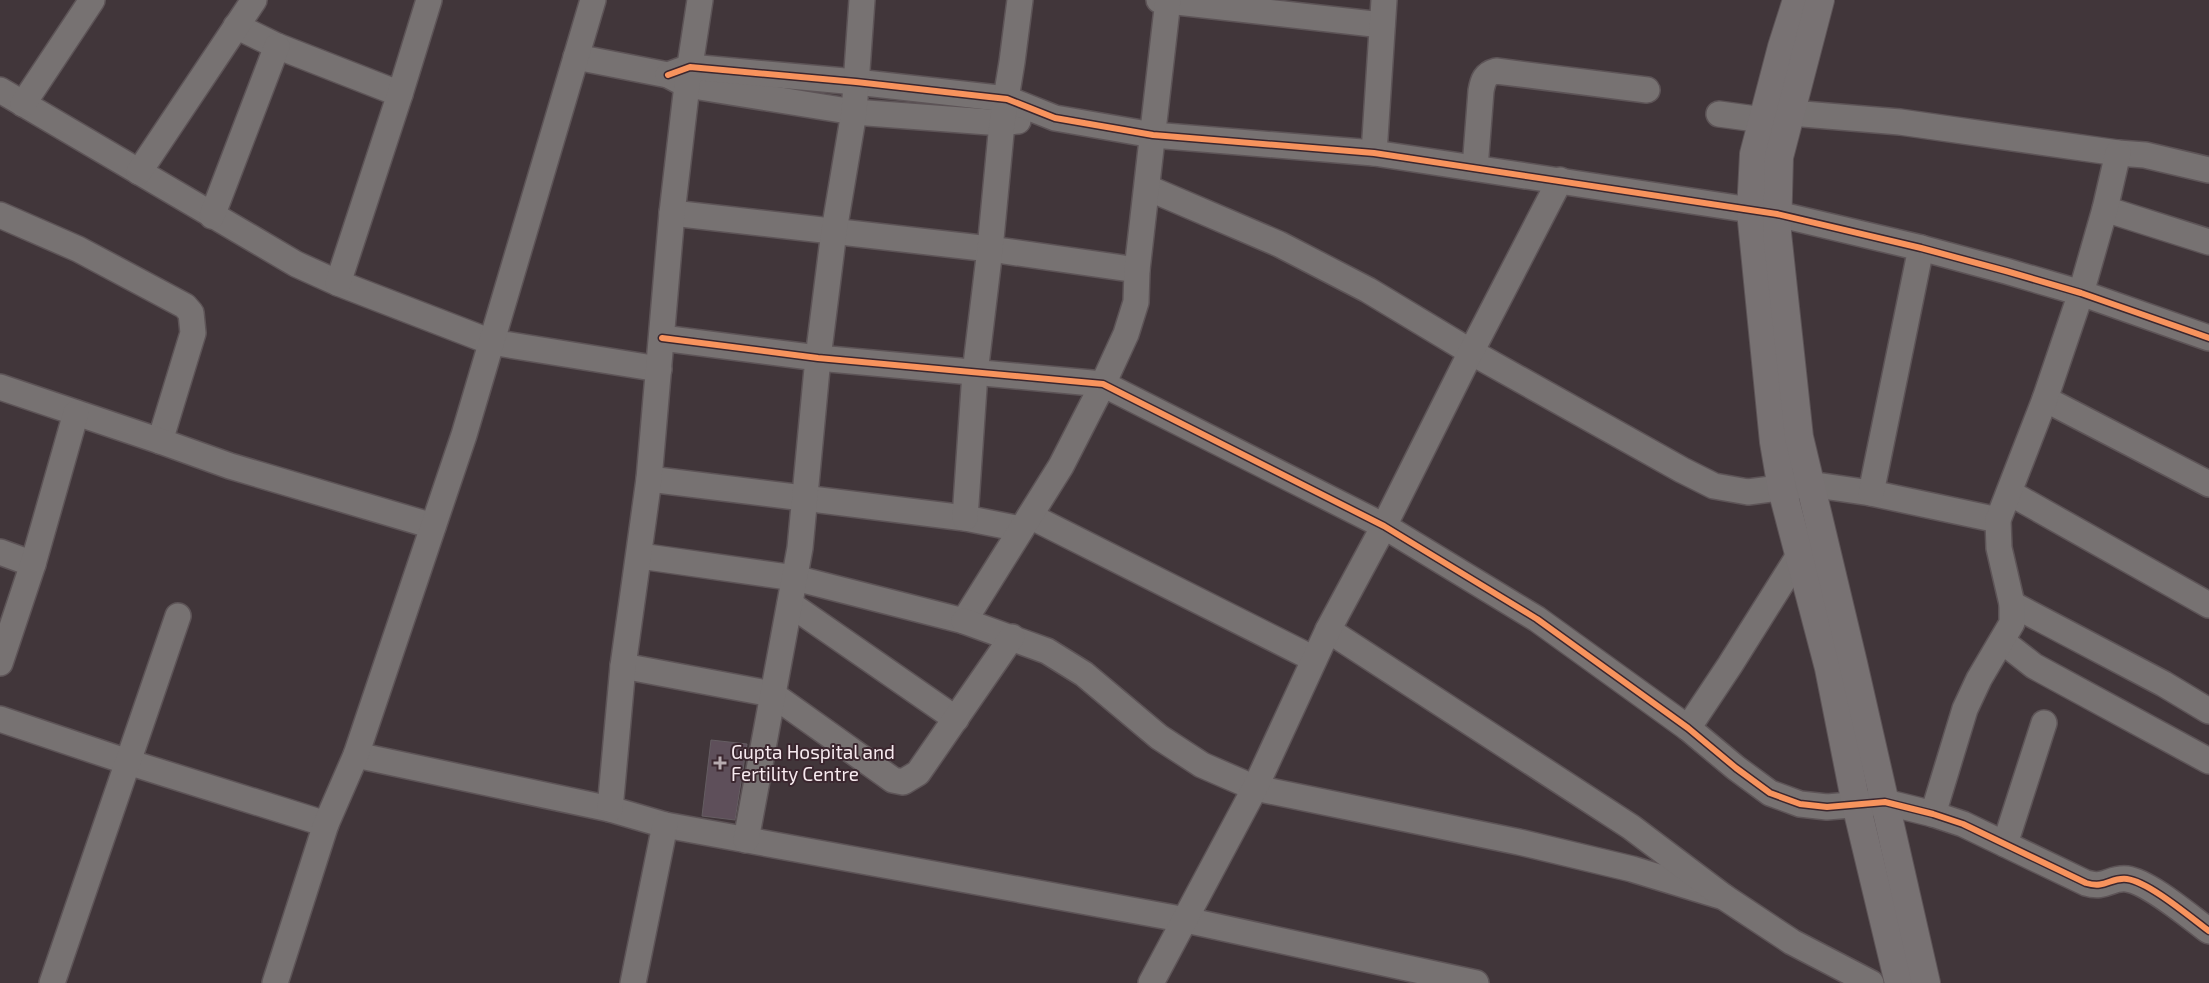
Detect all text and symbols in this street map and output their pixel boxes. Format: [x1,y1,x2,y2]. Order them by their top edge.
place label: Gupta Hospital and Fertility Centre [731,740,895,785]
marker: Gupta Hospital and Fertility Centre [713,756,727,770]

